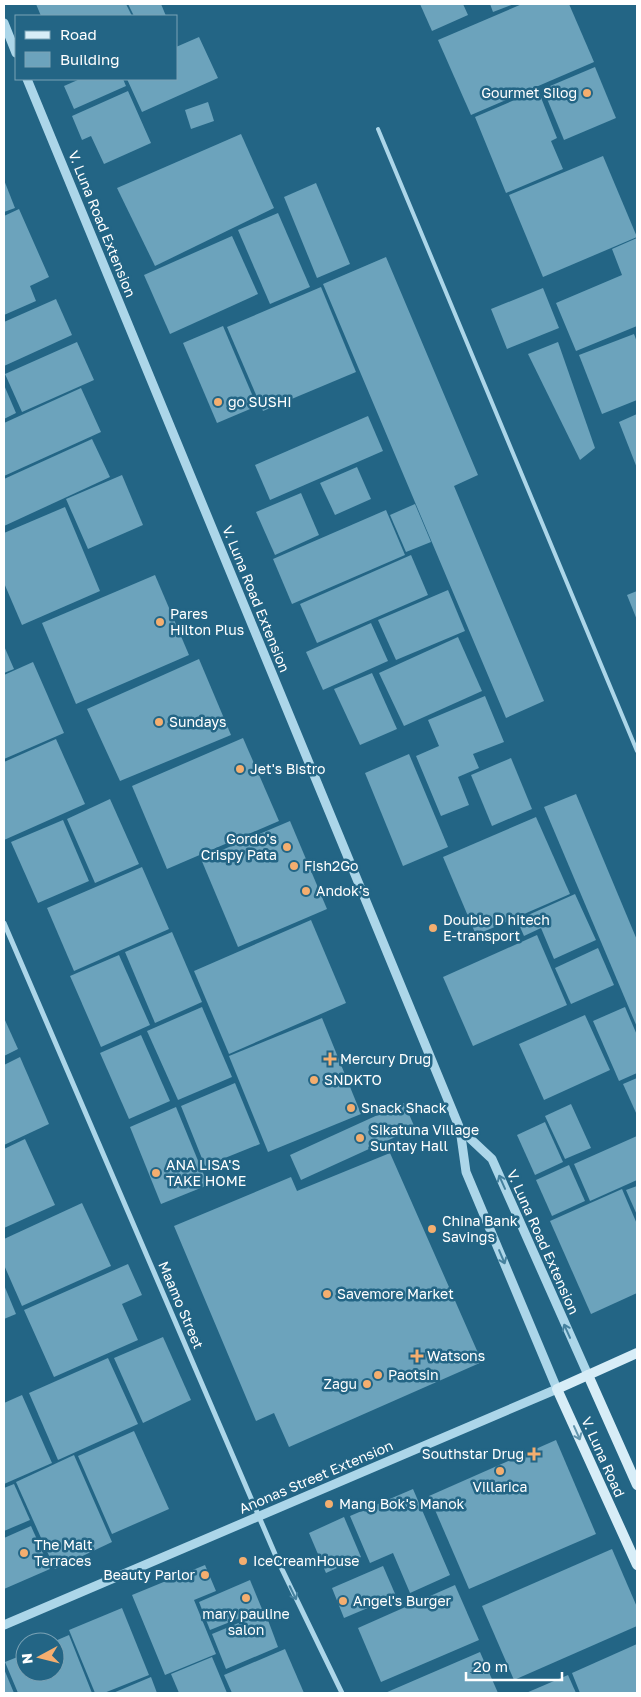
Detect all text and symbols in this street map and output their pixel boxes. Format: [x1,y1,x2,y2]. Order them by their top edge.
legend [15,15,178,80]
text: Road [60,25,97,43]
text: Building [60,50,120,68]
place label: Gourmet Silog [481,84,577,101]
marker: Gourmet Silog [581,87,593,99]
street label: V. Luna Road Extension [65,148,140,300]
place label: go SUSHI [228,393,292,410]
marker: go SUSHI [212,396,224,408]
street label: V. Luna Road Extension [219,523,294,675]
place label: Pares Hilton Plus [170,605,244,638]
marker: Pares Hilton Plus [154,616,166,628]
place label: Sundays [169,713,227,730]
marker: Sundays [153,716,165,728]
place label: Jet's Bistro [250,760,326,777]
marker: Jet's Bistro [234,763,246,775]
place label: Gordo's Crispy Pata [201,830,277,863]
marker: Gordo's Crispy Pata [281,841,293,853]
place label: Fish2Go [304,857,359,874]
marker: Fish2Go [288,860,300,872]
place label: Andok's [316,882,370,899]
marker: Andok's [300,885,312,897]
place label: Double D hitech E-transport [443,911,550,944]
marker: Double D hitech E-transport [427,922,439,934]
place label: Mercury Drug [340,1050,431,1067]
marker: Mercury Drug [324,1053,336,1065]
place label: SNDKTO [324,1071,382,1088]
marker: SNDKTO [308,1074,320,1086]
place label: Snack Shack [361,1099,447,1116]
marker: Snack Shack [345,1102,357,1114]
place label: Sikatuna Village Suntay Hall [370,1121,479,1154]
marker: Sikatuna Village Suntay Hall [354,1132,366,1144]
place label: ANA LISA'S TAKE HOME [166,1156,246,1189]
marker: ANA LISA'S TAKE HOME [150,1167,162,1179]
street label: V. Luna Road Extension [504,1167,583,1317]
one-way arrow [496,1175,506,1190]
place label: China Bank Savings [442,1212,518,1245]
marker: China Bank Savings [426,1223,438,1235]
one-way arrow [498,1249,508,1264]
street label: Maamo Street [155,1258,208,1351]
place label: Savemore Market [337,1285,454,1302]
marker: Savemore Market [321,1288,333,1300]
one-way arrow [562,1324,572,1339]
place label: Watsons [427,1347,485,1364]
marker: Watsons [411,1350,423,1362]
place label: Paotsin [388,1366,439,1383]
marker: Paotsin [372,1369,384,1381]
place label: Zagu [324,1375,357,1392]
marker: Zagu [361,1378,373,1390]
street label: V. Luna Road [578,1414,629,1500]
one-way arrow [573,1425,583,1440]
street label: Anonas Street Extension [236,1436,395,1517]
place label: Southstar Drug [422,1445,524,1462]
marker: Southstar Drug [528,1448,540,1460]
marker: Villarica [494,1465,506,1477]
place label: Villarica [473,1478,527,1495]
place label: Mang Bok's Manok [339,1495,465,1512]
marker: Mang Bok's Manok [323,1498,335,1510]
place label: The Malt Terraces [34,1536,93,1569]
marker: The Malt Terraces [18,1547,30,1559]
place label: IceCreamHouse [253,1552,359,1569]
marker: IceCreamHouse [237,1555,249,1567]
place label: Beauty Parlor [103,1566,196,1583]
marker: Beauty Parlor [199,1569,211,1581]
one-way arrow [289,1585,299,1600]
marker: mary pauline salon [240,1592,252,1604]
place label: Angel's Burger [353,1592,452,1609]
marker: Angel's Burger [337,1595,349,1607]
place label: mary pauline salon [202,1605,290,1638]
north arrow [15,1632,65,1682]
scale bar [466,1650,562,1682]
text: N [18,1652,36,1665]
text: 20 m [473,1657,508,1675]

